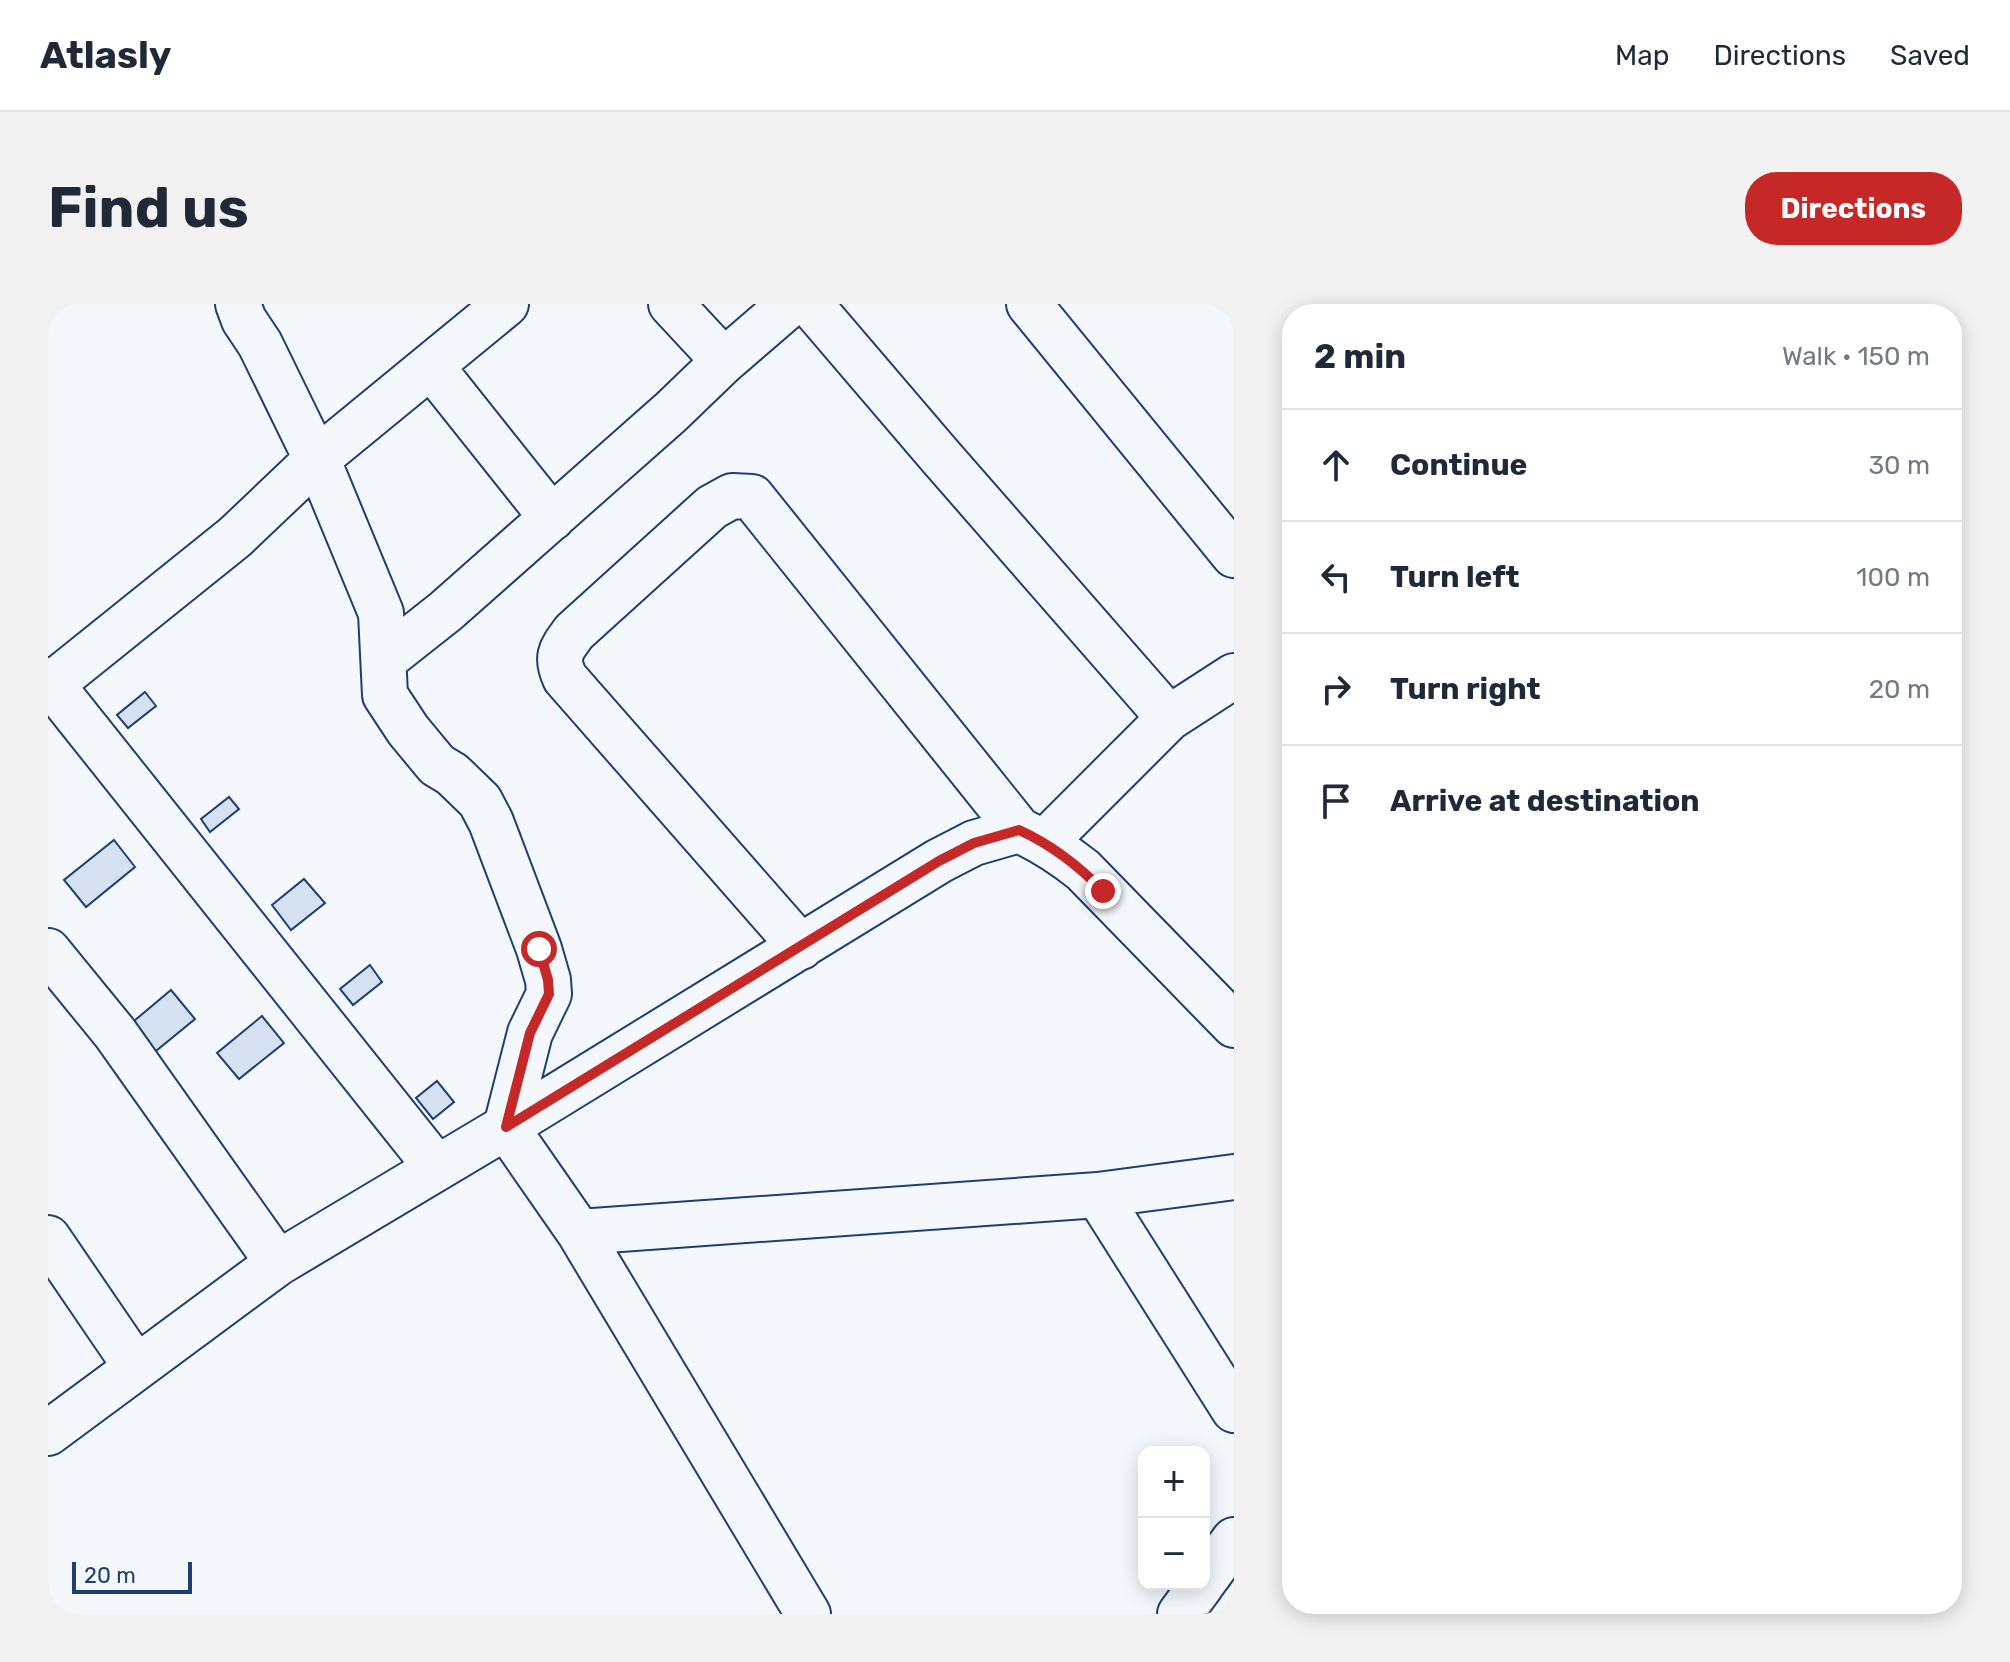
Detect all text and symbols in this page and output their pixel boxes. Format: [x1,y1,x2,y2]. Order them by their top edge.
text: Atlasly [40,32,172,78]
text: Map [1615,39,1669,72]
text: Directions [1713,39,1846,72]
text: Saved [1890,39,1970,72]
button: Directions [1745,172,1962,245]
text: Find us [48,175,249,241]
text: 2 min [1314,336,1406,377]
text: Walk · 150 m [1782,341,1930,372]
icon: ahead [1314,443,1358,487]
text: Continue [1390,447,1527,483]
text: 30 m [1868,450,1930,481]
icon: left [1314,555,1358,599]
text: Turn left [1390,559,1520,595]
text: 100 m [1856,562,1930,593]
icon: right [1314,667,1358,711]
text: Turn right [1390,671,1541,707]
text: 20 m [1869,674,1930,705]
icon: arrive [1314,779,1358,823]
text: Arrive at destination [1390,783,1700,819]
route end [1085,873,1121,909]
route start [521,931,557,967]
map controls [1138,1446,1210,1590]
button: + [1138,1446,1210,1518]
button: − [1138,1518,1210,1590]
scale bar [72,1558,192,1594]
text: 20 m [84,1562,136,1589]

